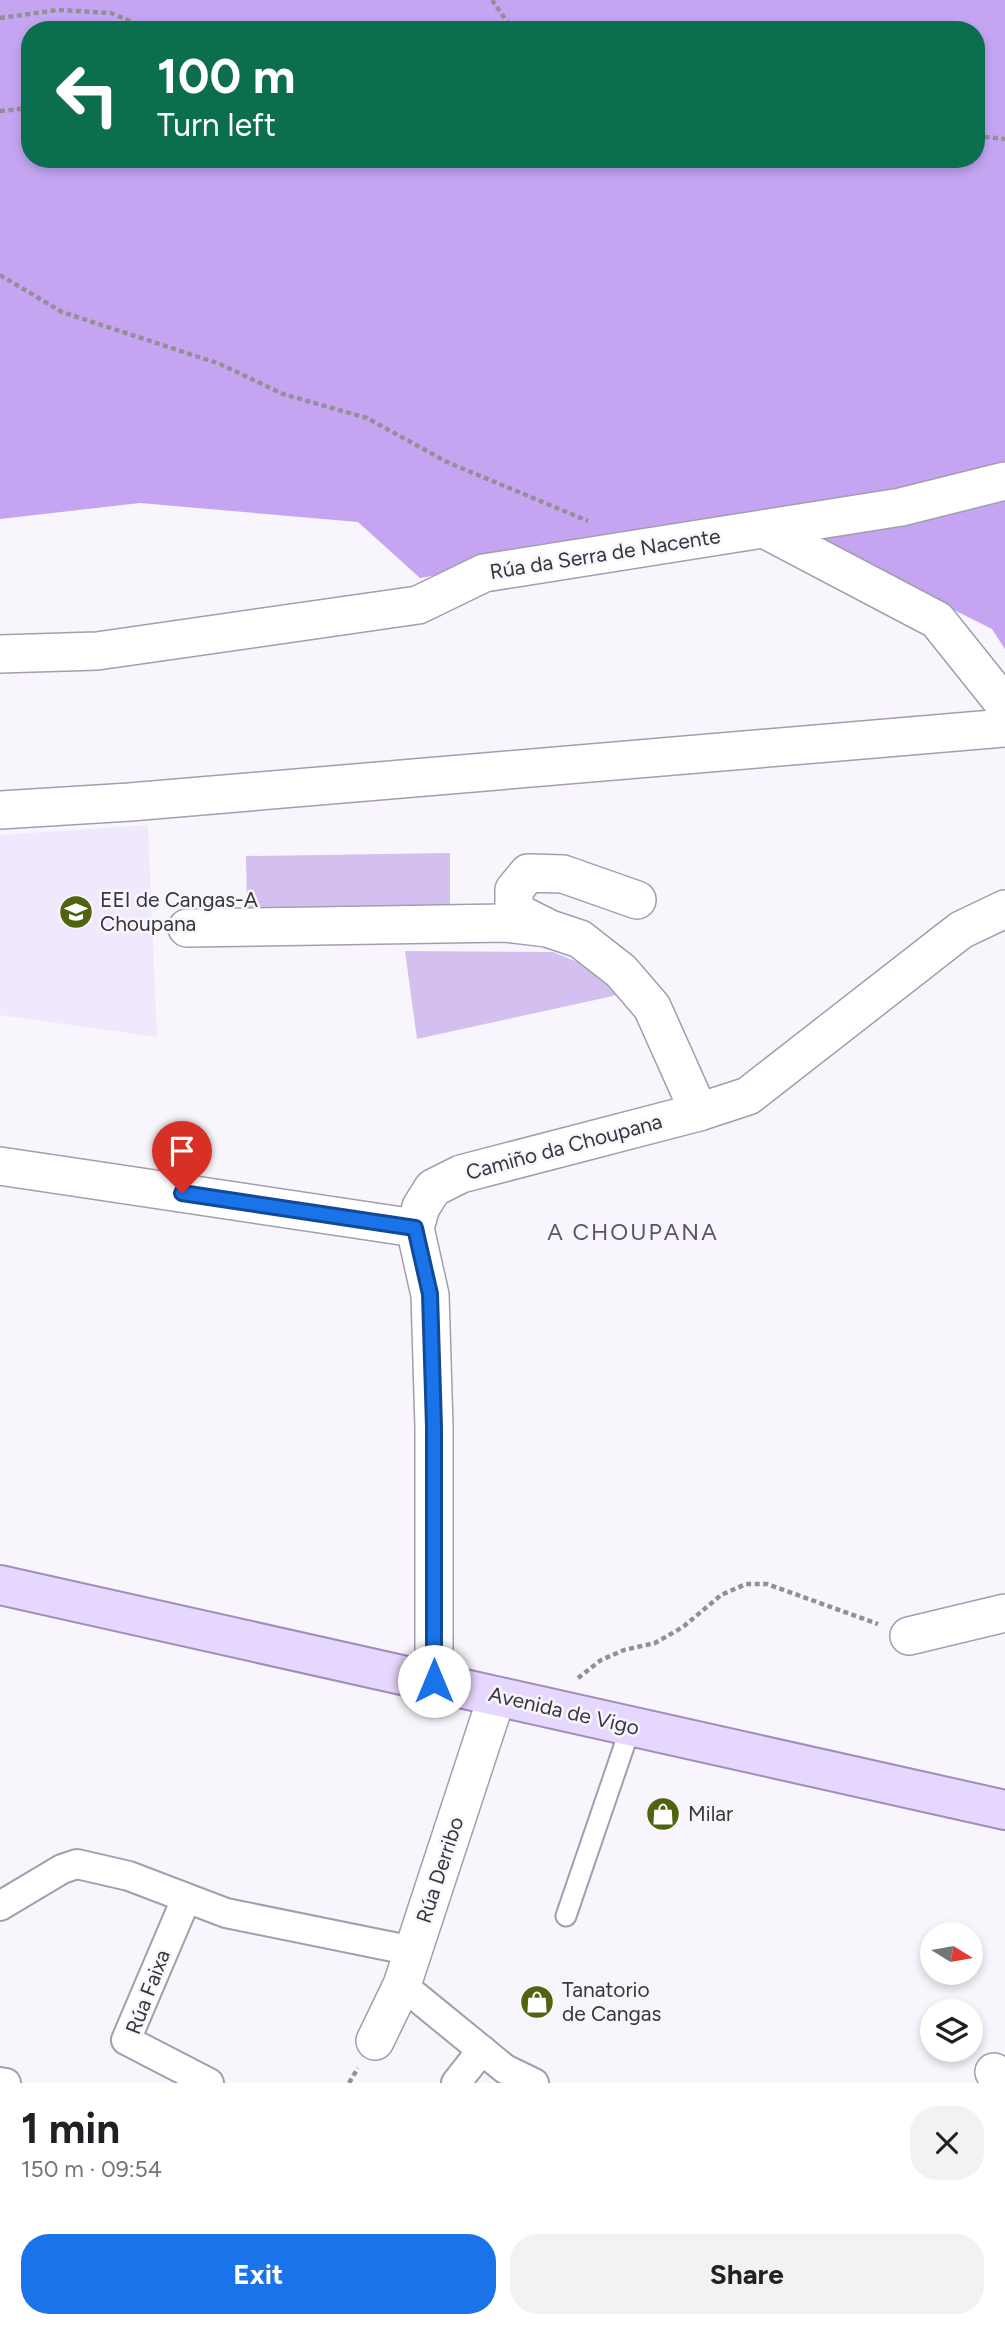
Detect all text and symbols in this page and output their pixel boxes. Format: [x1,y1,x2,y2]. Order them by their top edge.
text: 100 m [157,46,296,105]
icon: left [42,49,133,140]
text: Turn left [157,106,276,144]
street label: Rúa da Serra de Nacente [488,523,722,584]
place label: EEI de Cangas-A Choupana [100,887,258,936]
school or university icon: EEI de Cangas-A Choupana [57,893,95,931]
street label: Camiño da Choupana [463,1108,665,1185]
pin [152,1121,212,1193]
icon: arrive [163,1132,201,1170]
district label: A CHOUPANA [547,1218,719,1246]
position arrow [397,1644,471,1718]
street label: Avenida de Vigo [486,1681,642,1740]
shop icon: Milar [644,1795,682,1833]
place label: Milar [688,1801,733,1826]
street label: Rúa Derribo [411,1814,468,1926]
north arrow [920,1922,984,1984]
map controls [920,1922,983,2062]
street label: Rúa Faixa [120,1946,175,2037]
place label: Tanatorio de Cangas [562,1977,661,2026]
shop icon: Tanatorio de Cangas [518,1983,556,2021]
button: layers [920,1999,983,2062]
text: 1 min [21,2103,120,2154]
button: close [910,2106,984,2180]
text: 150 m · 09:54 [21,2155,162,2183]
button: Exit [21,2234,496,2314]
button: Share [510,2234,984,2314]

